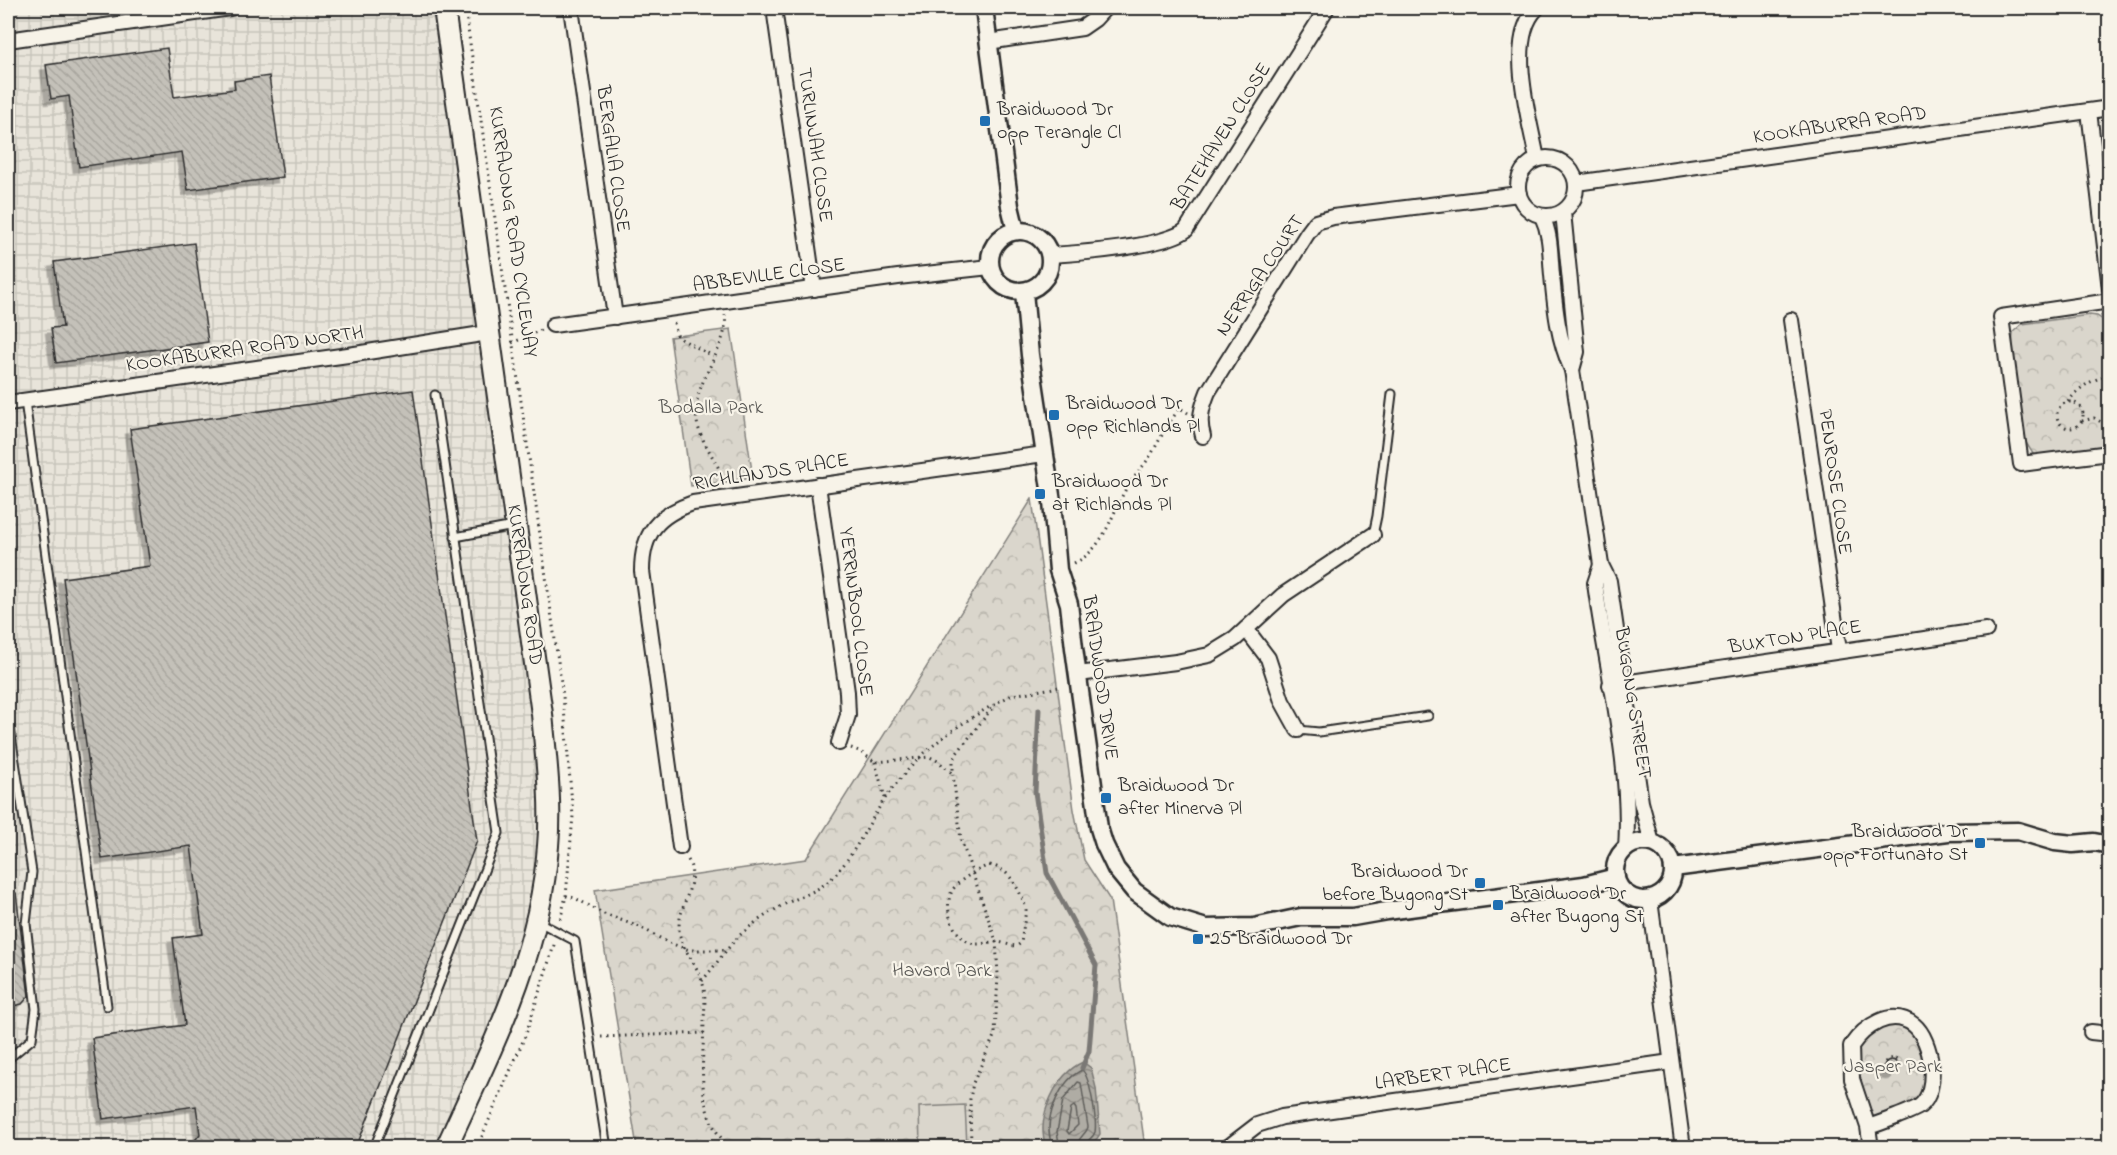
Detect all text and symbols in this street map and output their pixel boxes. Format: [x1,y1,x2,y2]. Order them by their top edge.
street label: BATEHAVEN CLOSE [1164,57,1279,218]
street label: TURLINJAH CLOSE [789,66,839,224]
street label: BERGALIA CLOSE [587,83,637,234]
place label: Braidwood Dr opp Terangle Cl [996,96,1121,149]
street label: KOOKABURRA ROAD [1751,99,1929,153]
street label: KURRAJONG ROAD CYCLEWAY [480,105,544,359]
marker: Braidwood Dr opp Terangle Cl [978,114,992,128]
street label: NERRIGA COURT [1210,209,1312,343]
street label: ABBEVILLE CLOSE [691,251,847,301]
street label: KOOKABURRA ROAD NORTH [124,319,366,381]
place label: Braidwood Dr opp Richlands Pl [1065,390,1200,442]
park label: Bodalla Park [658,394,764,423]
street label: PENROSE CLOSE [1809,407,1859,557]
marker: Braidwood Dr opp Richlands Pl [1047,408,1061,422]
street label: RICHLANDS PLACE [691,446,851,500]
place label: Braidwood Dr at Richlands Pl [1051,468,1172,520]
marker: Braidwood Dr at Richlands Pl [1033,487,1047,501]
street label: KURRAJONG ROAD [498,503,550,667]
street label: YERRINBOOL CLOSE [830,526,880,698]
street label: BRAIDWOOD DRIVE [1073,593,1125,762]
street label: BUXTON PLACE [1726,613,1863,663]
street label: BUGONG STREET [1606,624,1658,781]
place label: Braidwood Dr after Minerva Pl [1117,772,1242,824]
marker: Braidwood Dr after Minerva Pl [1099,791,1113,805]
place label: Braidwood Dr opp Fortunato St [1823,818,1969,870]
marker: Braidwood Dr opp Fortunato St [1973,836,1987,850]
place label: Braidwood Dr before Bugong St [1322,858,1469,911]
marker: Braidwood Dr before Bugong St [1473,876,1487,890]
place label: Braidwood Dr after Bugong St [1509,880,1644,933]
marker: Braidwood Dr after Bugong St [1491,898,1505,912]
place label: 25 Braidwood Dr [1210,925,1353,954]
marker: 25 Braidwood Dr [1191,932,1205,946]
park label: Havard Park [892,957,992,986]
street label: LARBERT PLACE [1373,1051,1513,1099]
park label: Jasper Park [1844,1053,1942,1082]

